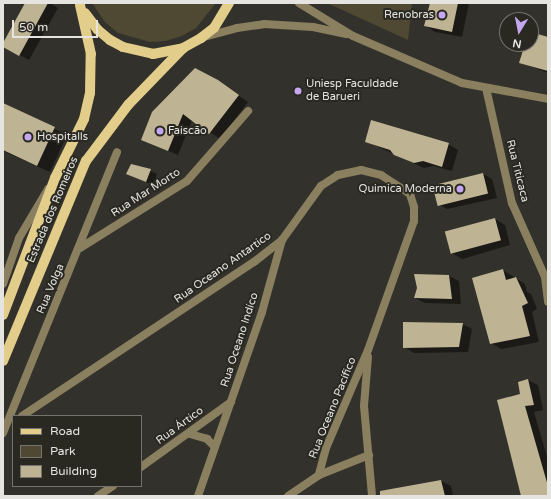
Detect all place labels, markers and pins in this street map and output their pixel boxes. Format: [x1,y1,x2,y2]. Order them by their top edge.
place label: Renobras [384,8,434,22]
marker: Renobras [437,10,447,20]
place label: Uniesp Faculdade de Barueri [306,78,399,104]
marker: Uniesp Faculdade de Barueri [293,86,303,96]
place label: Faiscão [168,124,207,138]
marker: Faiscão [155,126,165,136]
place label: HospitalIs [37,130,88,144]
marker: HospitalIs [22,131,34,143]
place label: Quimica Moderna [359,182,452,196]
marker: Quimica Moderna [455,184,465,194]

